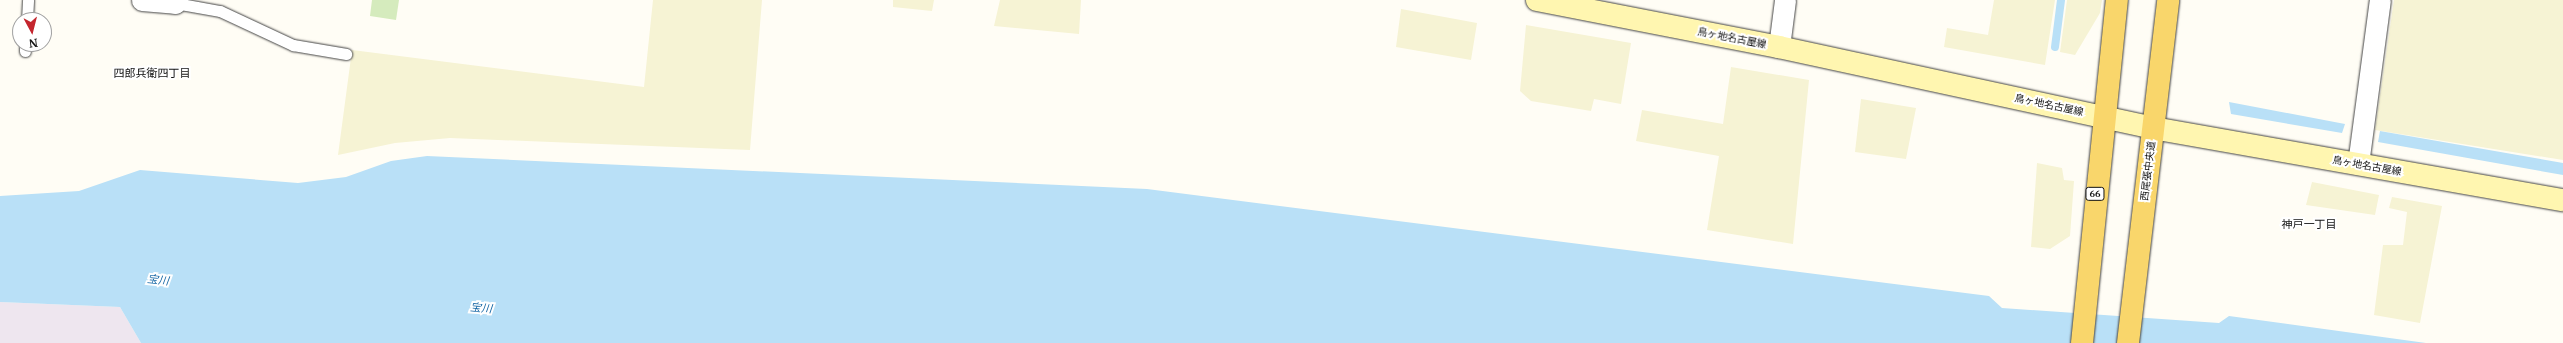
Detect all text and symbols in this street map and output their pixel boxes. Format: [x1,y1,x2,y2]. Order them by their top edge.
north arrow [12,12,52,52]
street label: 鳥ヶ地名古屋線 [1696,25,1768,51]
text: N [28,35,39,50]
district label: 四郎兵衛四丁目 [114,66,190,80]
street label: 鳥ヶ地名古屋線 [2014,92,2084,118]
street label: 西尾張中央道 [2138,140,2158,202]
street label: 鳥ヶ地名古屋線 [2331,154,2403,178]
road number: 66 [2085,187,2105,201]
district label: 神戸一丁目 [2282,217,2336,231]
water label: 宝川 [146,272,170,288]
water label: 宝川 [469,300,493,316]

